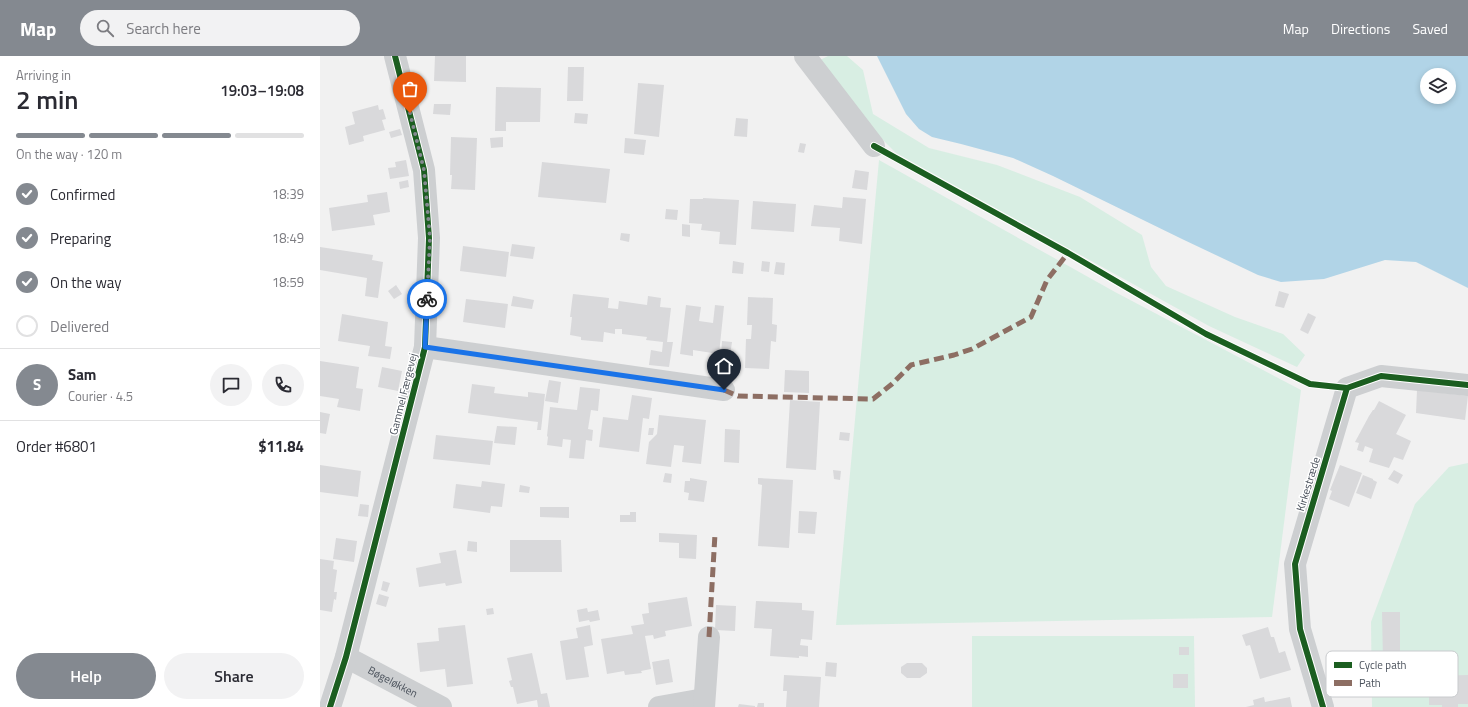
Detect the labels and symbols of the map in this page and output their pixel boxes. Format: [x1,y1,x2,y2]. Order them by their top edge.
pin [393,72,427,113]
courier [407,279,447,319]
pin [707,349,741,390]
street label: Gammel Færgevej [385,352,421,436]
street label: Kirkestræde [1292,454,1324,513]
legend [1326,651,1458,697]
text: Cycle path [1359,657,1407,673]
street label: Bøgeløkken [365,662,421,701]
text: Path [1359,675,1381,691]

